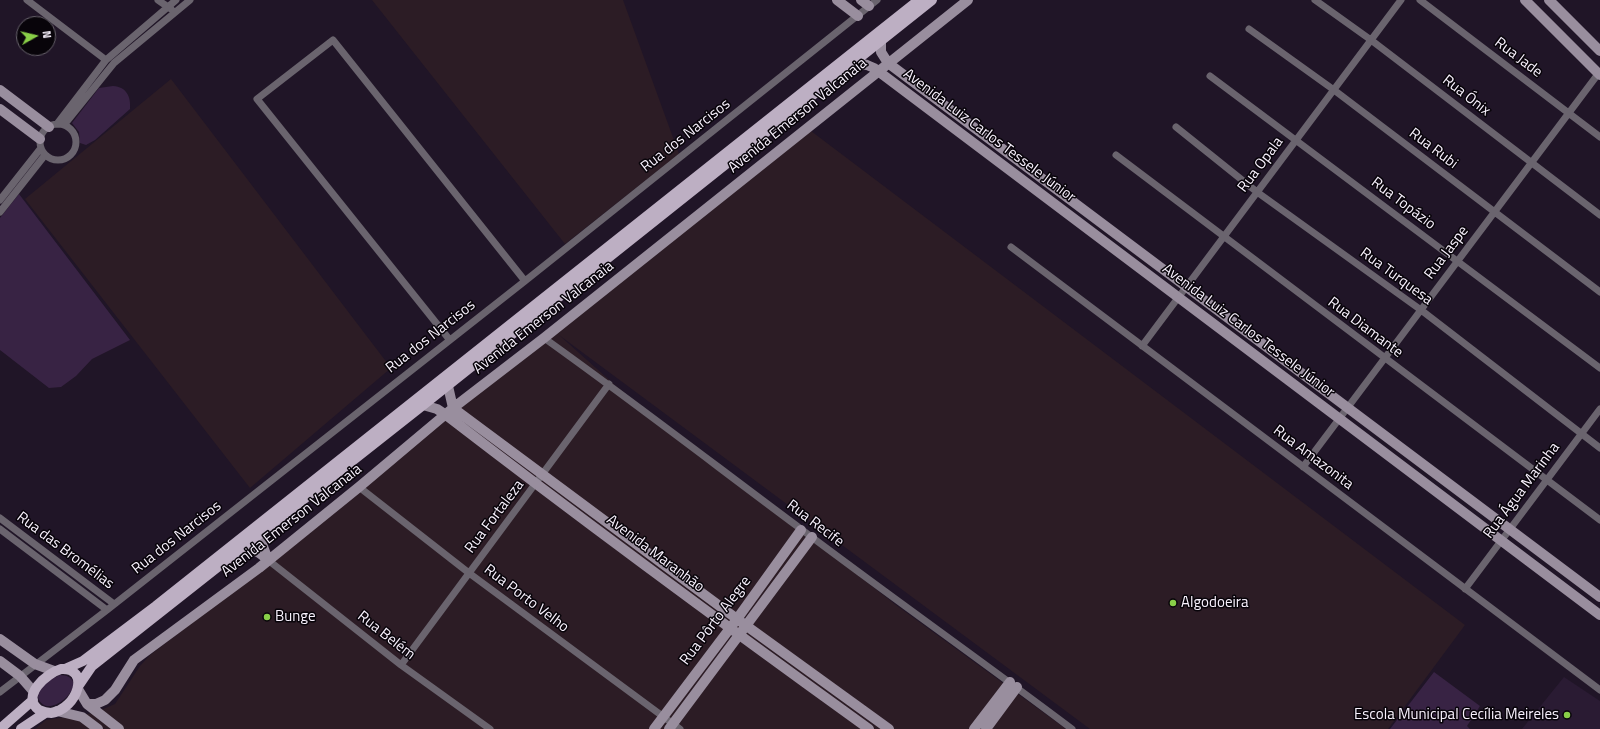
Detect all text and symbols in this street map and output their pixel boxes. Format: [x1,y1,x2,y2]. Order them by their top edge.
north arrow [16,16,56,56]
text: N [38,30,55,39]
street label: Rua Jade [1490,34,1546,82]
street label: Avenida Emerson Valcanaia [725,55,871,177]
street label: Avenida Luiz Carlos Tessele Júnior [899,65,1079,207]
street label: Rua Ónix [1438,72,1494,120]
street label: Rua dos Narcisos [638,96,734,176]
street label: Rua Rubi [1405,125,1461,173]
street label: Rua Opala [1234,134,1288,196]
street label: Rua Topázio [1367,174,1439,234]
street label: Rua Jaspe [1421,223,1473,283]
street label: Rua Turquesa [1356,245,1436,309]
street label: Avenida Emerson Valcanaia [470,258,618,378]
street label: Avenida Luiz Carlos Tessele Júnior [1158,260,1338,402]
street label: Rua Diamante [1324,294,1406,362]
street label: Rua dos Narcisos [383,297,479,377]
street label: Rua Amazonita [1269,422,1357,494]
street label: Rua Água Marinha [1480,439,1564,543]
street label: Avenida Emerson Valcanaia [218,461,366,581]
street label: Rua Fortaleza [462,477,528,557]
street label: Rua Recife [783,497,847,551]
street label: Rua dos Narcisos [129,498,225,578]
street label: Rua das Bromélias [13,509,117,593]
street label: Avenida Maranhão [603,511,707,597]
street label: Rua Porto Velho [480,561,572,637]
street label: Rua Pôrto Alegre [677,573,755,669]
place label: Algodoeira [1181,594,1248,612]
marker: Algodoeira [1168,598,1178,608]
place label: Bunge [275,608,316,626]
street label: Rua Belém [354,608,418,664]
marker: Bunge [262,612,272,622]
place label: Escola Municipal Cecília Meireles [1354,706,1559,724]
marker: Escola Municipal Cecília Meireles [1562,710,1572,720]

